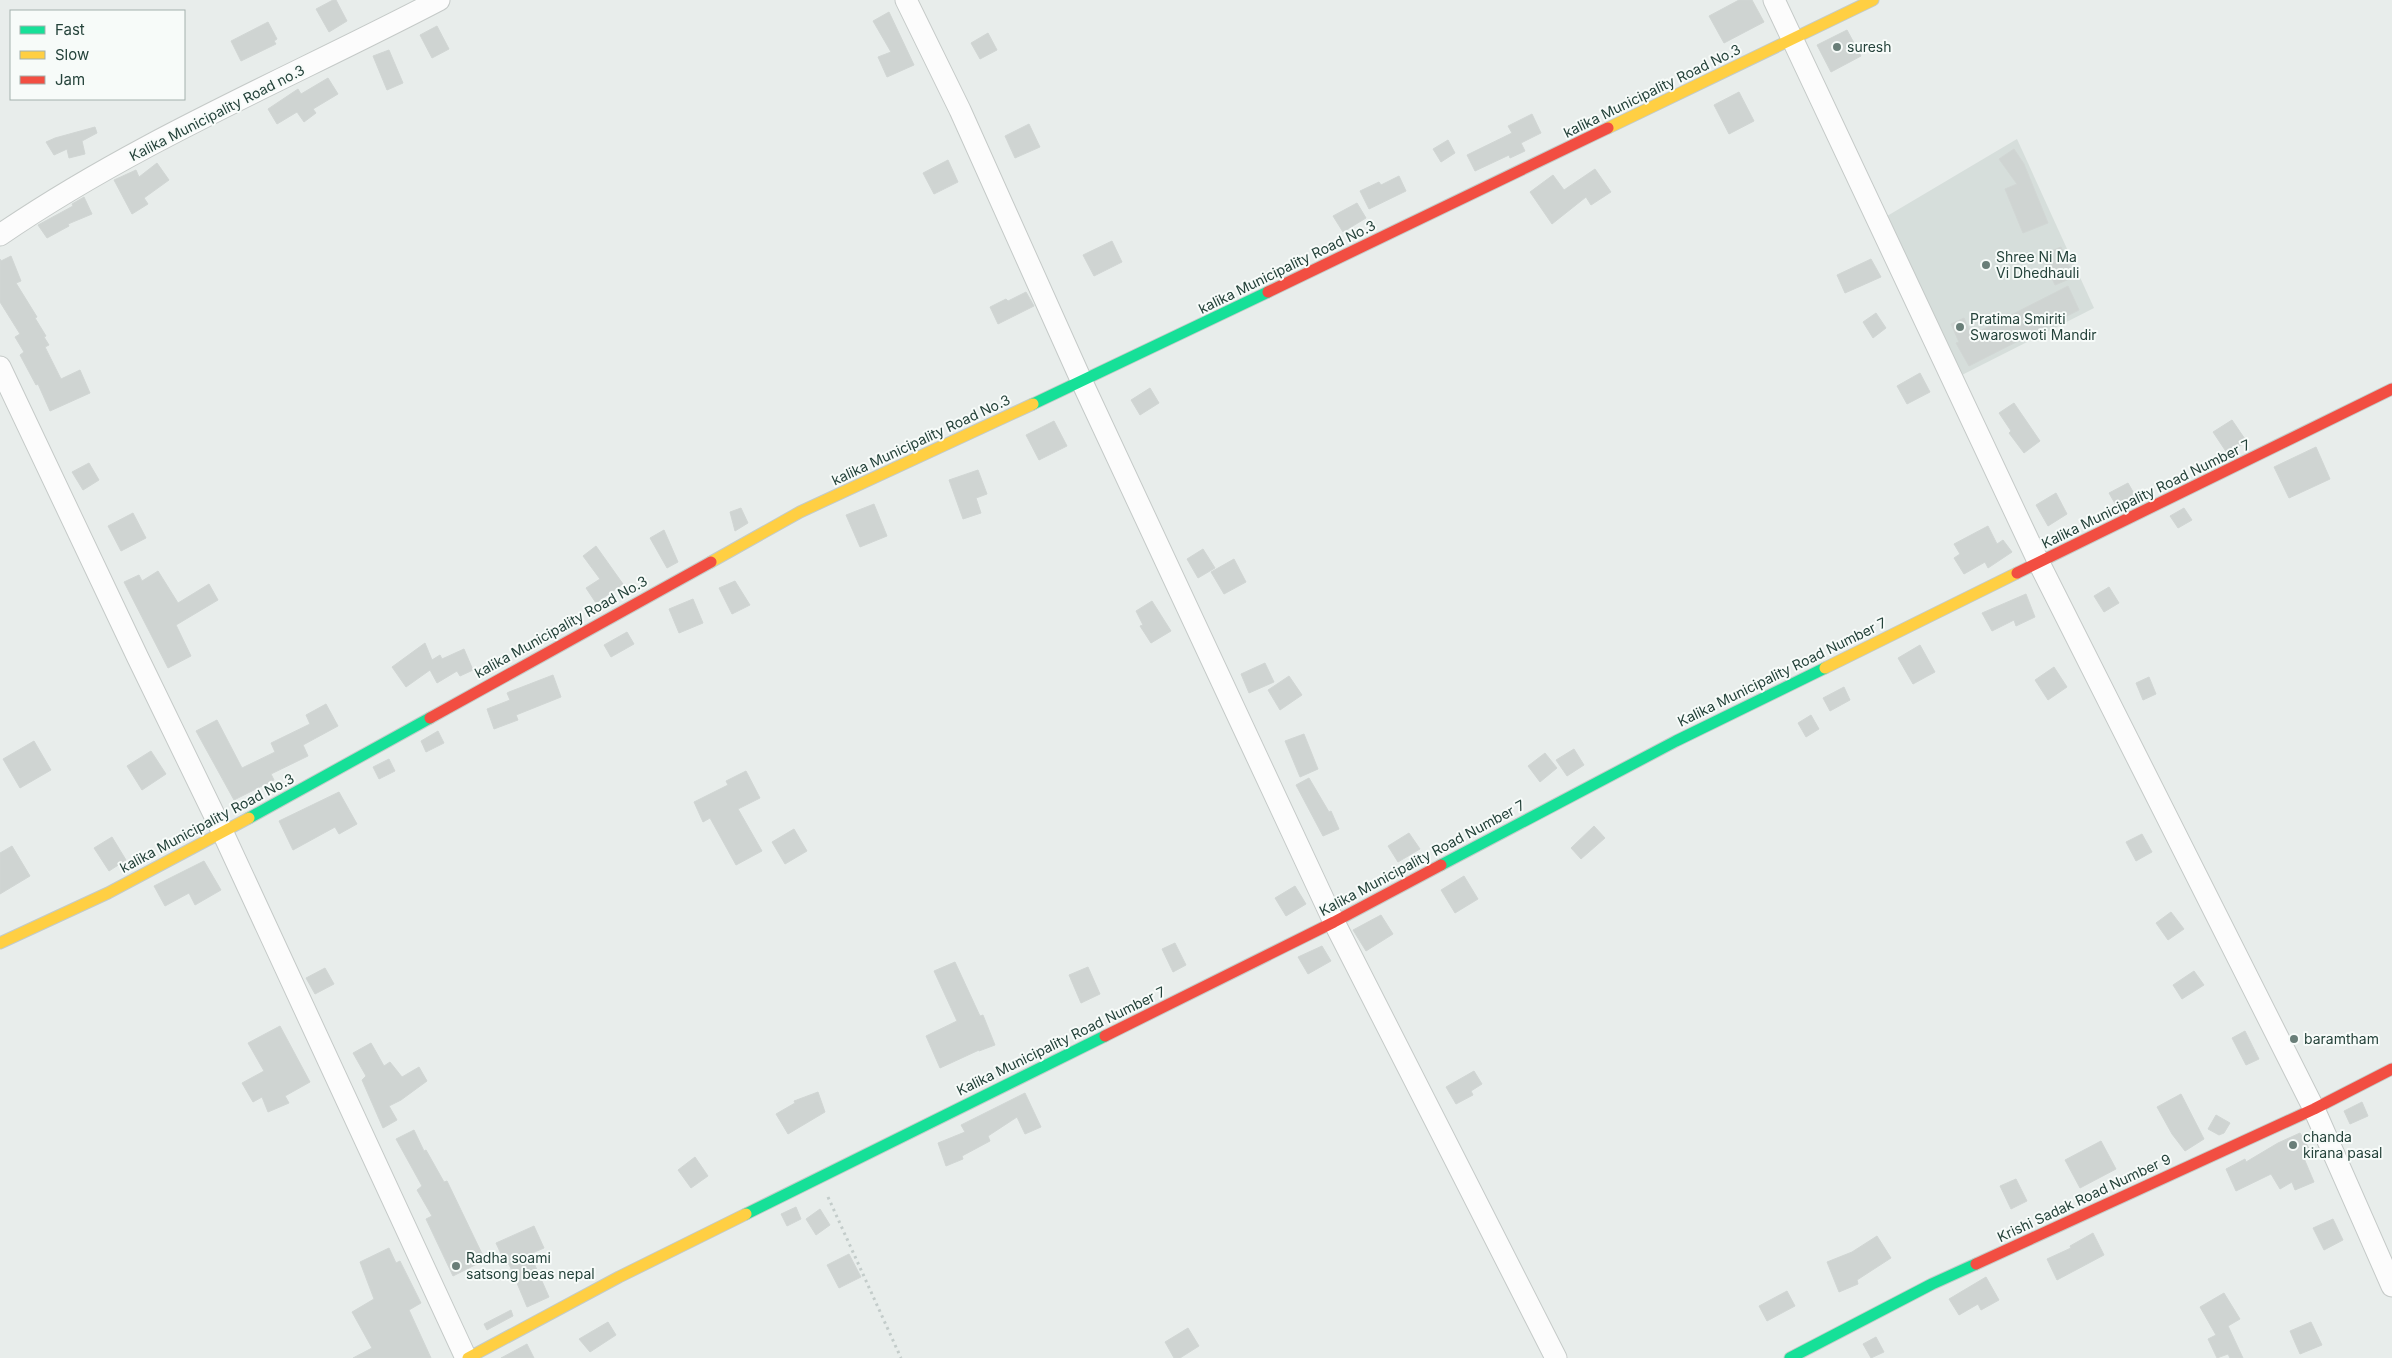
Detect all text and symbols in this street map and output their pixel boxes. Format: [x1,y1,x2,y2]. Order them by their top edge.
legend [10,10,185,100]
text: Fast [55,20,85,39]
place label: suresh [1847,38,1892,55]
street label: kalika Municipality Road No.3 [1561,40,1743,141]
marker: suresh [1831,41,1843,53]
text: Slow [55,45,89,64]
street label: Kalika Municipality Road no.3 [126,61,307,164]
text: Jam [55,70,85,89]
street label: kalika Municipality Road No.3 [1196,216,1378,317]
place label: Shree Ni Ma Vi Dhedhauli [1996,248,2079,281]
marker: Shree Ni Ma Vi Dhedhauli [1980,259,1992,271]
place label: Pratima Smiriti Swaroswoti Mandir [1970,310,2097,343]
marker: Pratima Smiriti Swaroswoti Mandir [1954,321,1966,333]
street label: kalika Municipality Road No.3 [829,391,1013,488]
street label: Kalika Municipality Road Number 7 [2039,435,2253,552]
street label: kalika Municipality Road No.3 [471,572,650,681]
street label: Kalika Municipality Road Number 7 [1675,613,1889,730]
street label: kalika Municipality Road No.3 [117,769,297,876]
street label: Kalika Municipality Road Number 7 [1316,796,1527,919]
street label: Kalika Municipality Road Number 7 [954,982,1168,1099]
place label: baramtham [2304,1030,2379,1047]
marker: baramtham [2288,1033,2300,1045]
place label: chanda kirana pasal [2303,1128,2383,1161]
marker: chanda kirana pasal [2287,1139,2299,1151]
street label: Krishi Sadak Road Number 9 [1994,1150,2173,1245]
place label: Radha soami satsong beas nepal [466,1249,595,1282]
marker: Radha soami satsong beas nepal [450,1260,462,1272]

